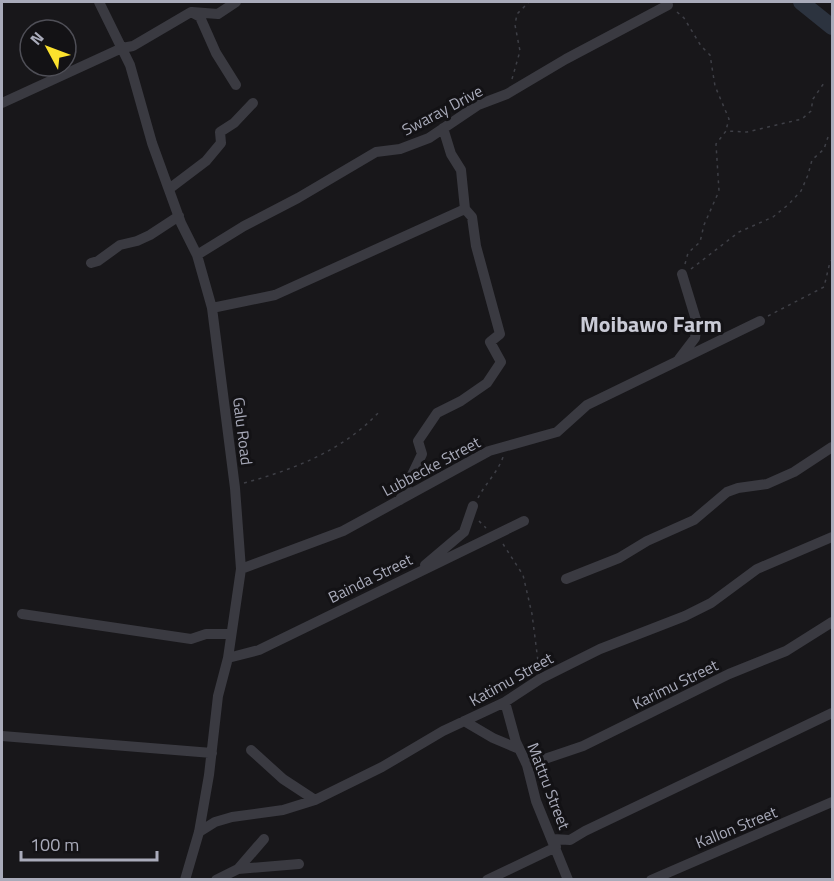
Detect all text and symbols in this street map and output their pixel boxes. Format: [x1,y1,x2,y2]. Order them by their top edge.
north arrow [18,18,78,78]
text: N [24,26,49,50]
street label: Swaray Drive [397,79,487,141]
district label: Moibawo Farm [580,307,722,341]
street label: Galu Road [227,396,259,466]
street label: Lubbecke Street [378,430,485,502]
street label: Bainda Street [324,547,417,609]
street label: Katimu Street [465,646,558,712]
street label: Karimu Street [628,653,722,715]
street label: Mattru Street [521,739,577,833]
street label: Kallon Street [691,800,781,854]
scale bar [21,824,158,862]
text: 100 m [30,831,79,858]

